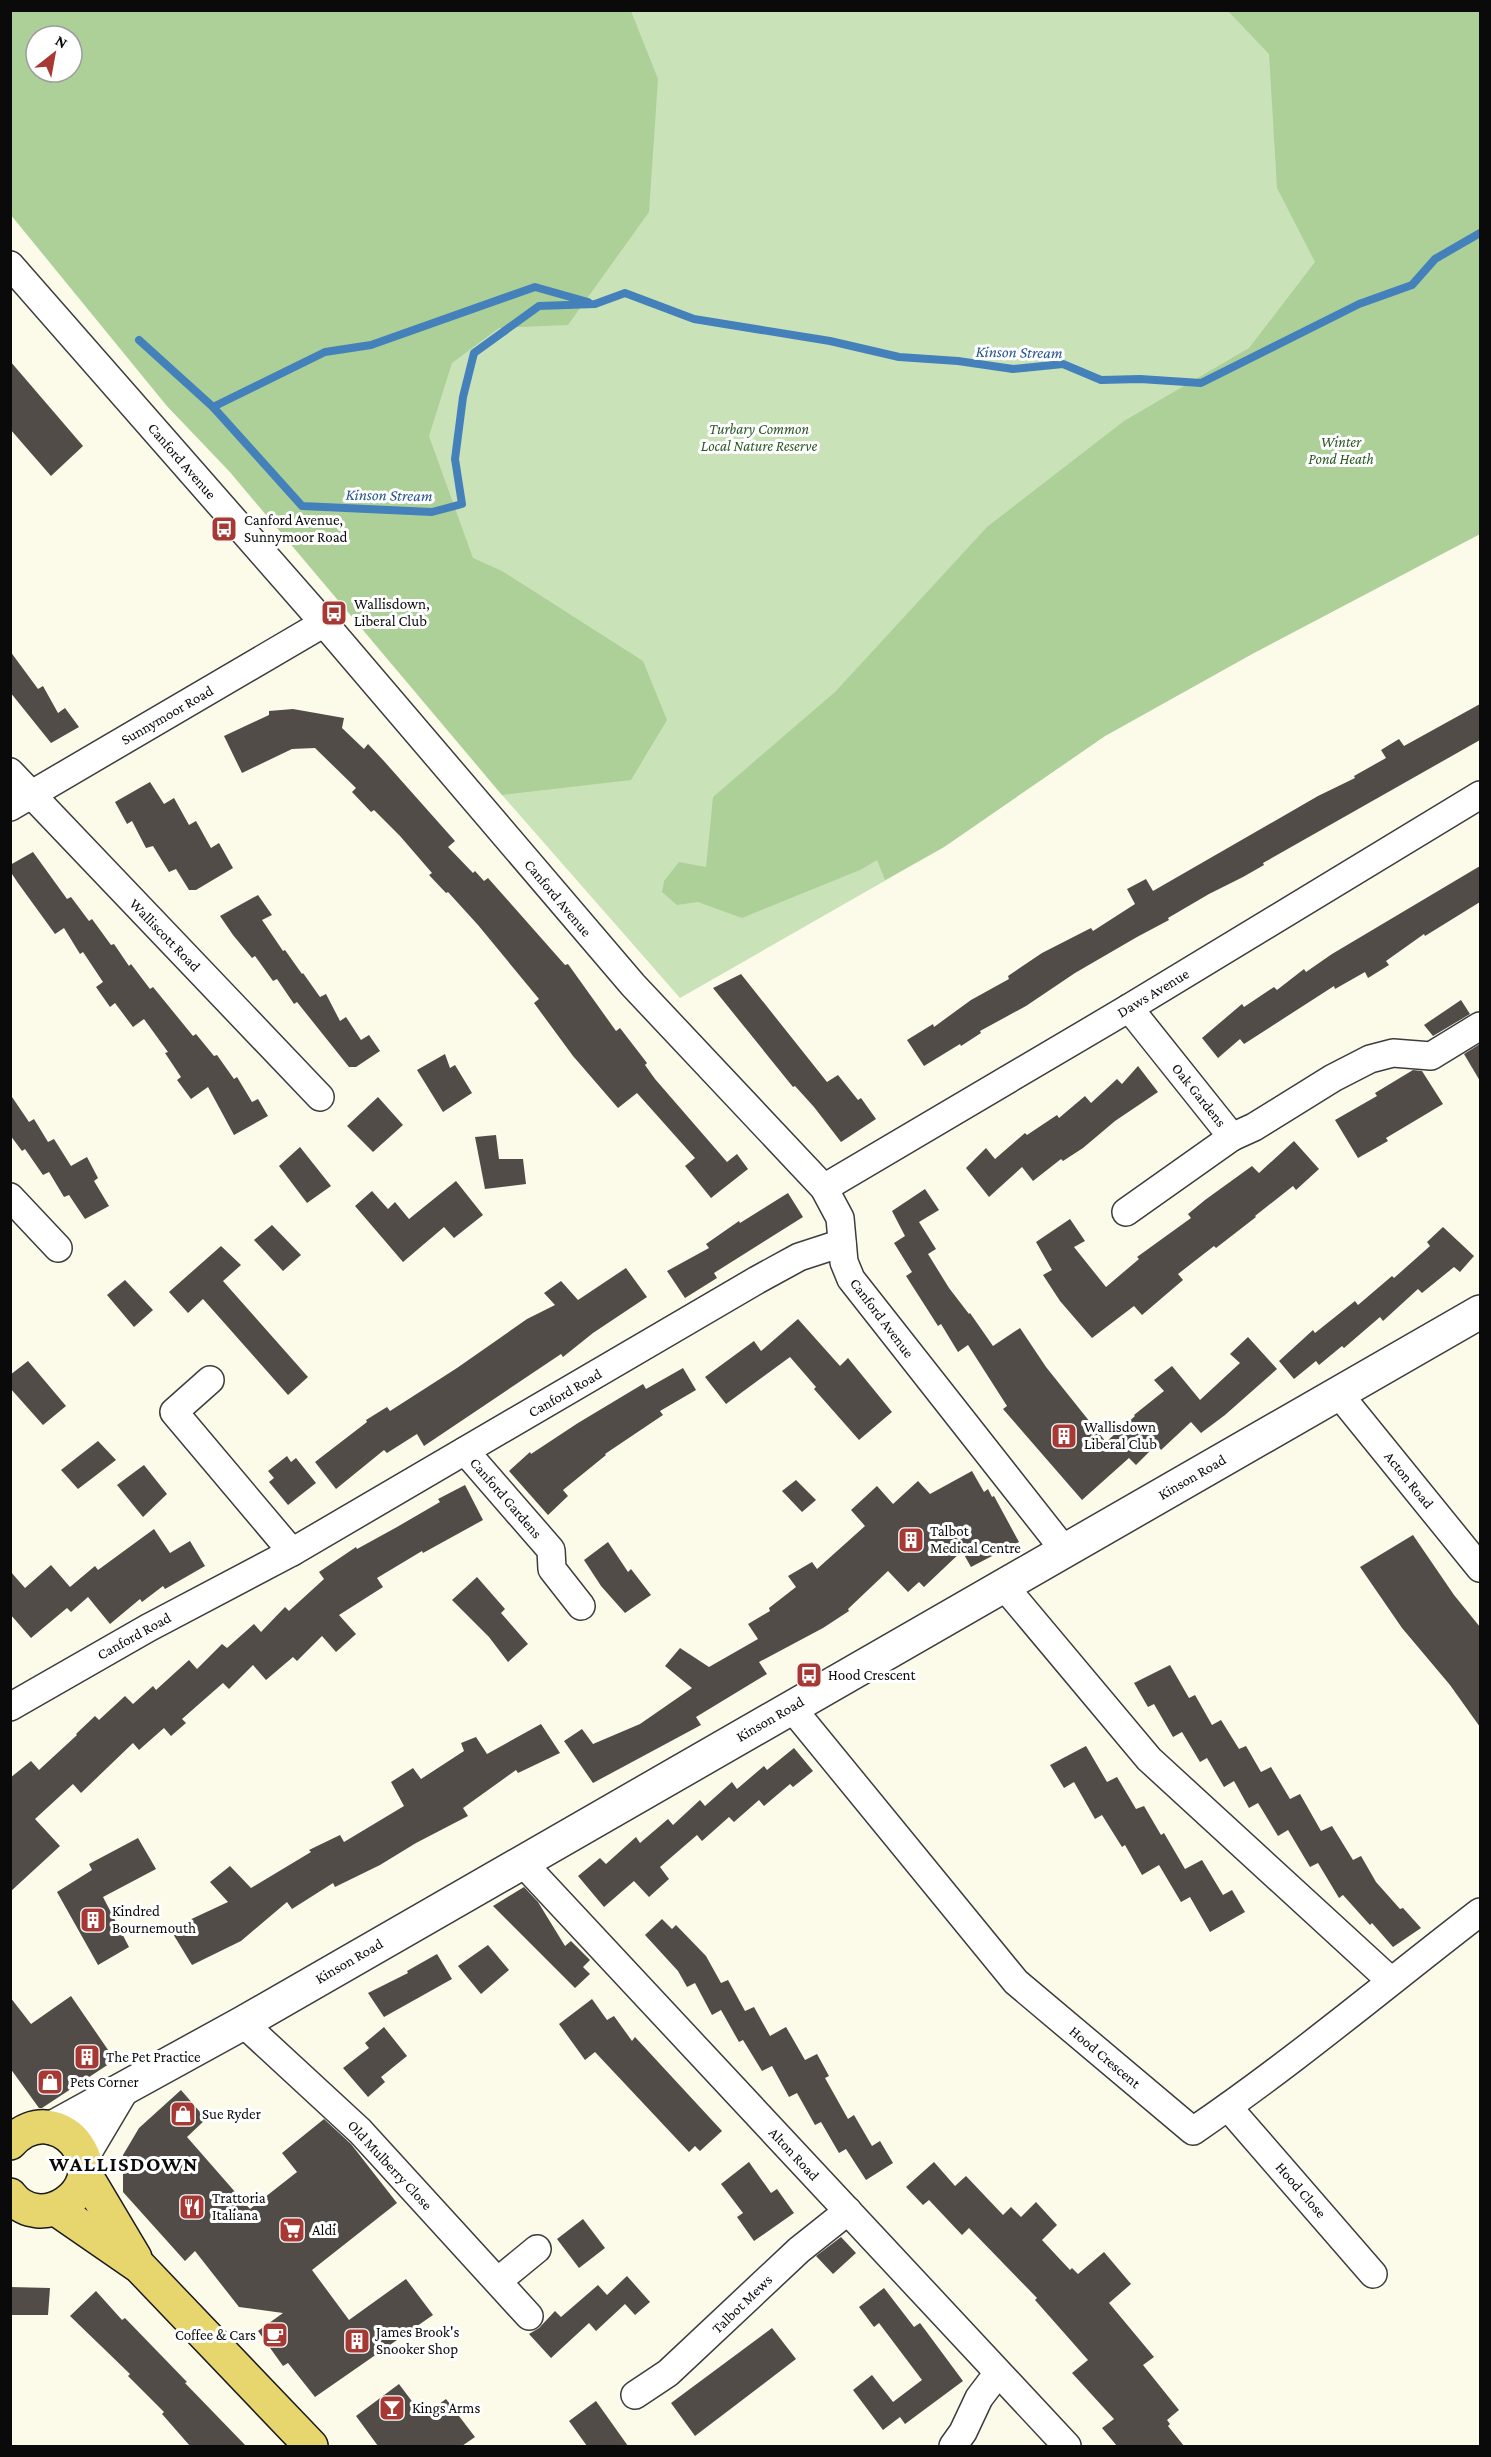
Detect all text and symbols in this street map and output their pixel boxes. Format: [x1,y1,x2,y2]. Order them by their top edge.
north arrow [24,24,84,84]
text: N [52,31,71,52]
water label: Kinson Stream [975,343,1063,361]
street label: Canford Avenue [145,420,220,503]
park label: Turbary Common Local Nature Reserve [701,421,818,454]
park label: Winter Pond Heath [1308,434,1374,467]
water label: Kinson Stream [345,486,433,504]
place label: Canford Avenue, Sunnymoor Road [244,512,348,546]
bus stop icon: Canford Avenue, Sunnymoor Road [209,514,239,544]
place label: Wallisdown, Liberal Club [354,596,430,629]
bus stop icon: Wallisdown, Liberal Club [319,598,349,628]
street label: Sunnymoor Road [118,682,216,749]
street label: Canford Avenue [521,856,595,940]
street label: Walliscott Road [126,895,204,975]
street label: Daws Avenue [1114,965,1192,1021]
street label: Oak Gardens [1169,1060,1229,1130]
street label: Canford Avenue [847,1275,917,1361]
street label: Canford Road [526,1366,604,1420]
place label: Wallisdown Liberal Club [1084,1419,1157,1452]
building icon: Wallisdown Liberal Club [1049,1421,1079,1451]
street label: Acton Road [1381,1448,1437,1512]
street label: Kinson Road [1155,1451,1229,1503]
street label: Canford Gardens [467,1455,545,1542]
place label: Talbot Medical Centre [930,1523,1021,1556]
building icon: Talbot Medical Centre [896,1525,926,1555]
street label: Canford Road [94,1609,174,1663]
bus stop icon: Hood Crescent [794,1660,824,1690]
place label: Hood Crescent [828,1667,917,1683]
street label: Kinson Road [733,1693,807,1745]
place label: Kindred Bournemouth [112,1903,196,1936]
building icon: Kindred Bournemouth [78,1905,108,1935]
street label: Kinson Road [312,1935,386,1987]
street label: Hood Crescent [1066,2023,1144,2092]
building icon: The Pet Practice [72,2042,102,2072]
place label: The Pet Practice [106,2049,201,2065]
shop icon: Pets Corner [35,2067,65,2097]
place label: Pets Corner [70,2074,140,2090]
shop icon: Sue Ryder [168,2099,198,2129]
place label: Sue Ryder [202,2106,262,2123]
street label: Old Mulberry Close [344,2117,436,2214]
street label: Alton Road [766,2124,822,2184]
district label: WALLISDOWN [48,2152,199,2176]
street label: Hood Close [1273,2159,1330,2221]
place label: Trattoria Italiana [212,2190,266,2223]
restaurant icon: Trattoria Italiana [177,2192,207,2222]
supermarket icon: Aldi [277,2215,307,2245]
place label: Aldi [312,2222,336,2238]
street label: Talbot Mews [709,2271,775,2337]
cafe icon: Coffee & Cars [260,2320,290,2350]
place label: James Brook's Snooker Shop [374,2324,459,2358]
building icon: James Brook's Snooker Shop [342,2326,372,2356]
place label: Coffee & Cars [175,2327,256,2343]
bar icon: Kings Arms [377,2393,407,2423]
place label: Kings Arms [412,2400,480,2417]

